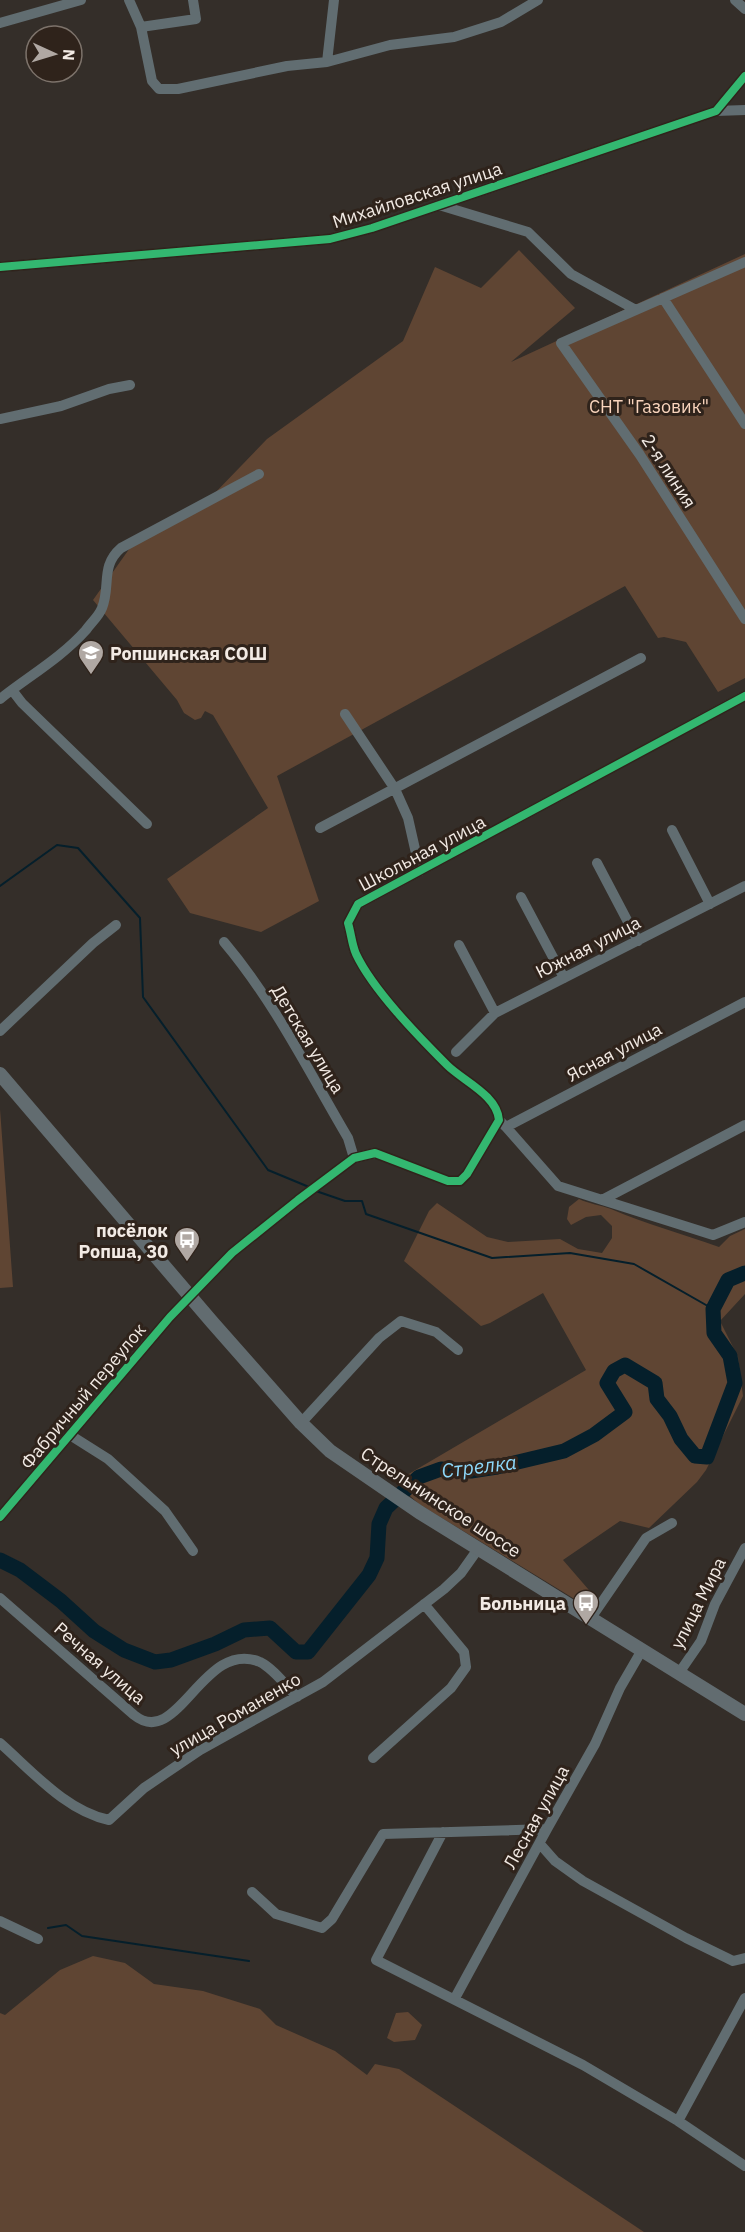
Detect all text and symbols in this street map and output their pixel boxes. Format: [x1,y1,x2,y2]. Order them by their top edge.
north arrow [24,24,84,84]
text: N [59,49,79,62]
street label: Михайловская улица [329,157,505,233]
park label: СНТ "Газовик" [589,395,709,418]
street label: 2-я линия [637,430,701,512]
school or university icon: Ропшинская СОШ [76,638,106,676]
place label: Ропшинская СОШ [110,642,267,665]
street label: Школьная улица [355,810,490,896]
street label: Южная улица [532,911,645,983]
street label: Детская улица [266,980,350,1098]
street label: Ясная улица [562,1017,666,1087]
place label: посёлок Ропша, 30 [79,1219,168,1263]
bus stop icon: посёлок Ропша, 30 [172,1225,202,1263]
street label: Фабричный переулок [15,1318,151,1474]
street label: Стрельнинское шоссе [357,1442,526,1562]
water label: Стрелка [440,1448,518,1484]
street label: улица Мира [665,1553,731,1652]
bus stop icon: Больница [571,1588,601,1626]
place label: Больница [479,1592,566,1615]
street label: Речная улица [49,1617,151,1709]
street label: улица Романенко [165,1667,305,1761]
street label: Лесная улица [498,1761,574,1873]

